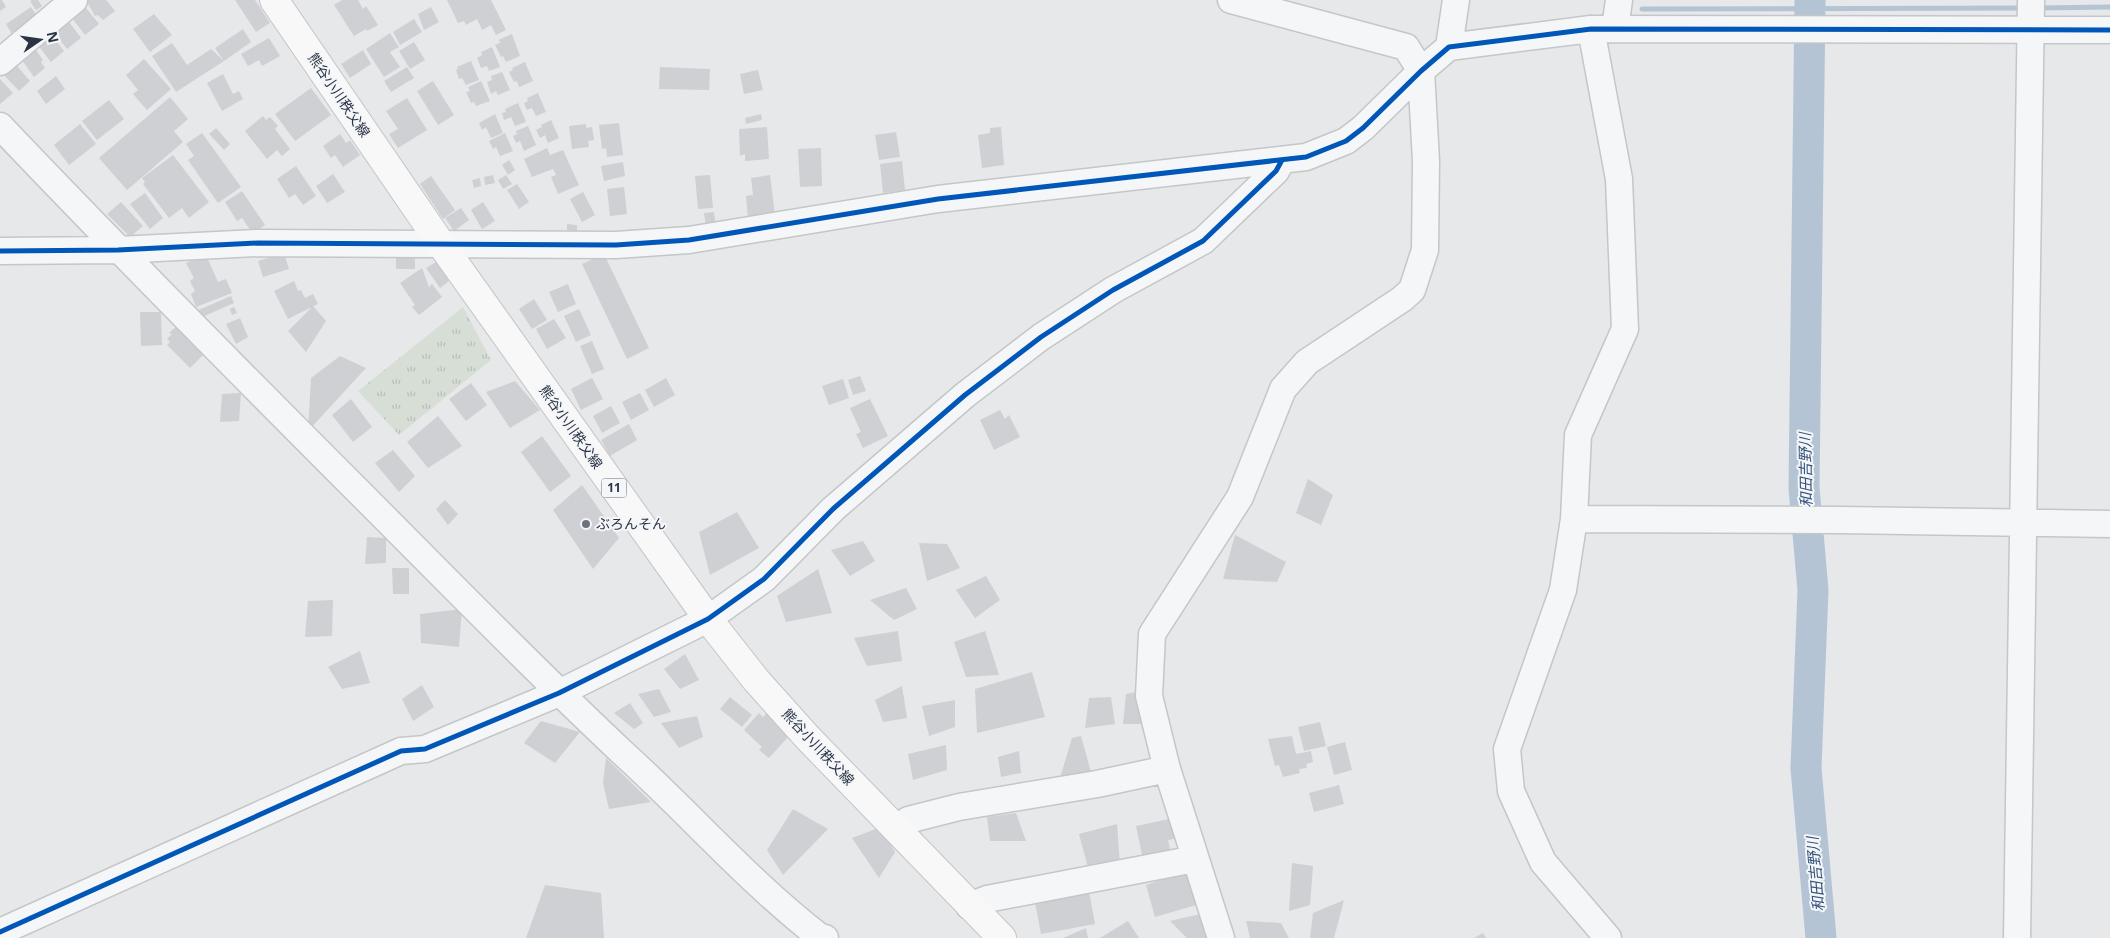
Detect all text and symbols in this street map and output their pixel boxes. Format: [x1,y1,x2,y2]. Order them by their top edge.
north arrow [15,15,65,65]
text: N [43,29,64,45]
street label: 熊谷小川秩父線 [304,49,375,141]
street label: 熊谷小川秩父線 [536,381,607,472]
water label: 和田吉野川 [1794,430,1816,508]
road number: 11 [602,478,626,498]
place label: ぶろんそん [596,514,666,533]
marker: ぶろんそん [580,518,592,530]
street label: 熊谷小川秩父線 [778,704,859,789]
water label: 和田吉野川 [1802,834,1828,912]

